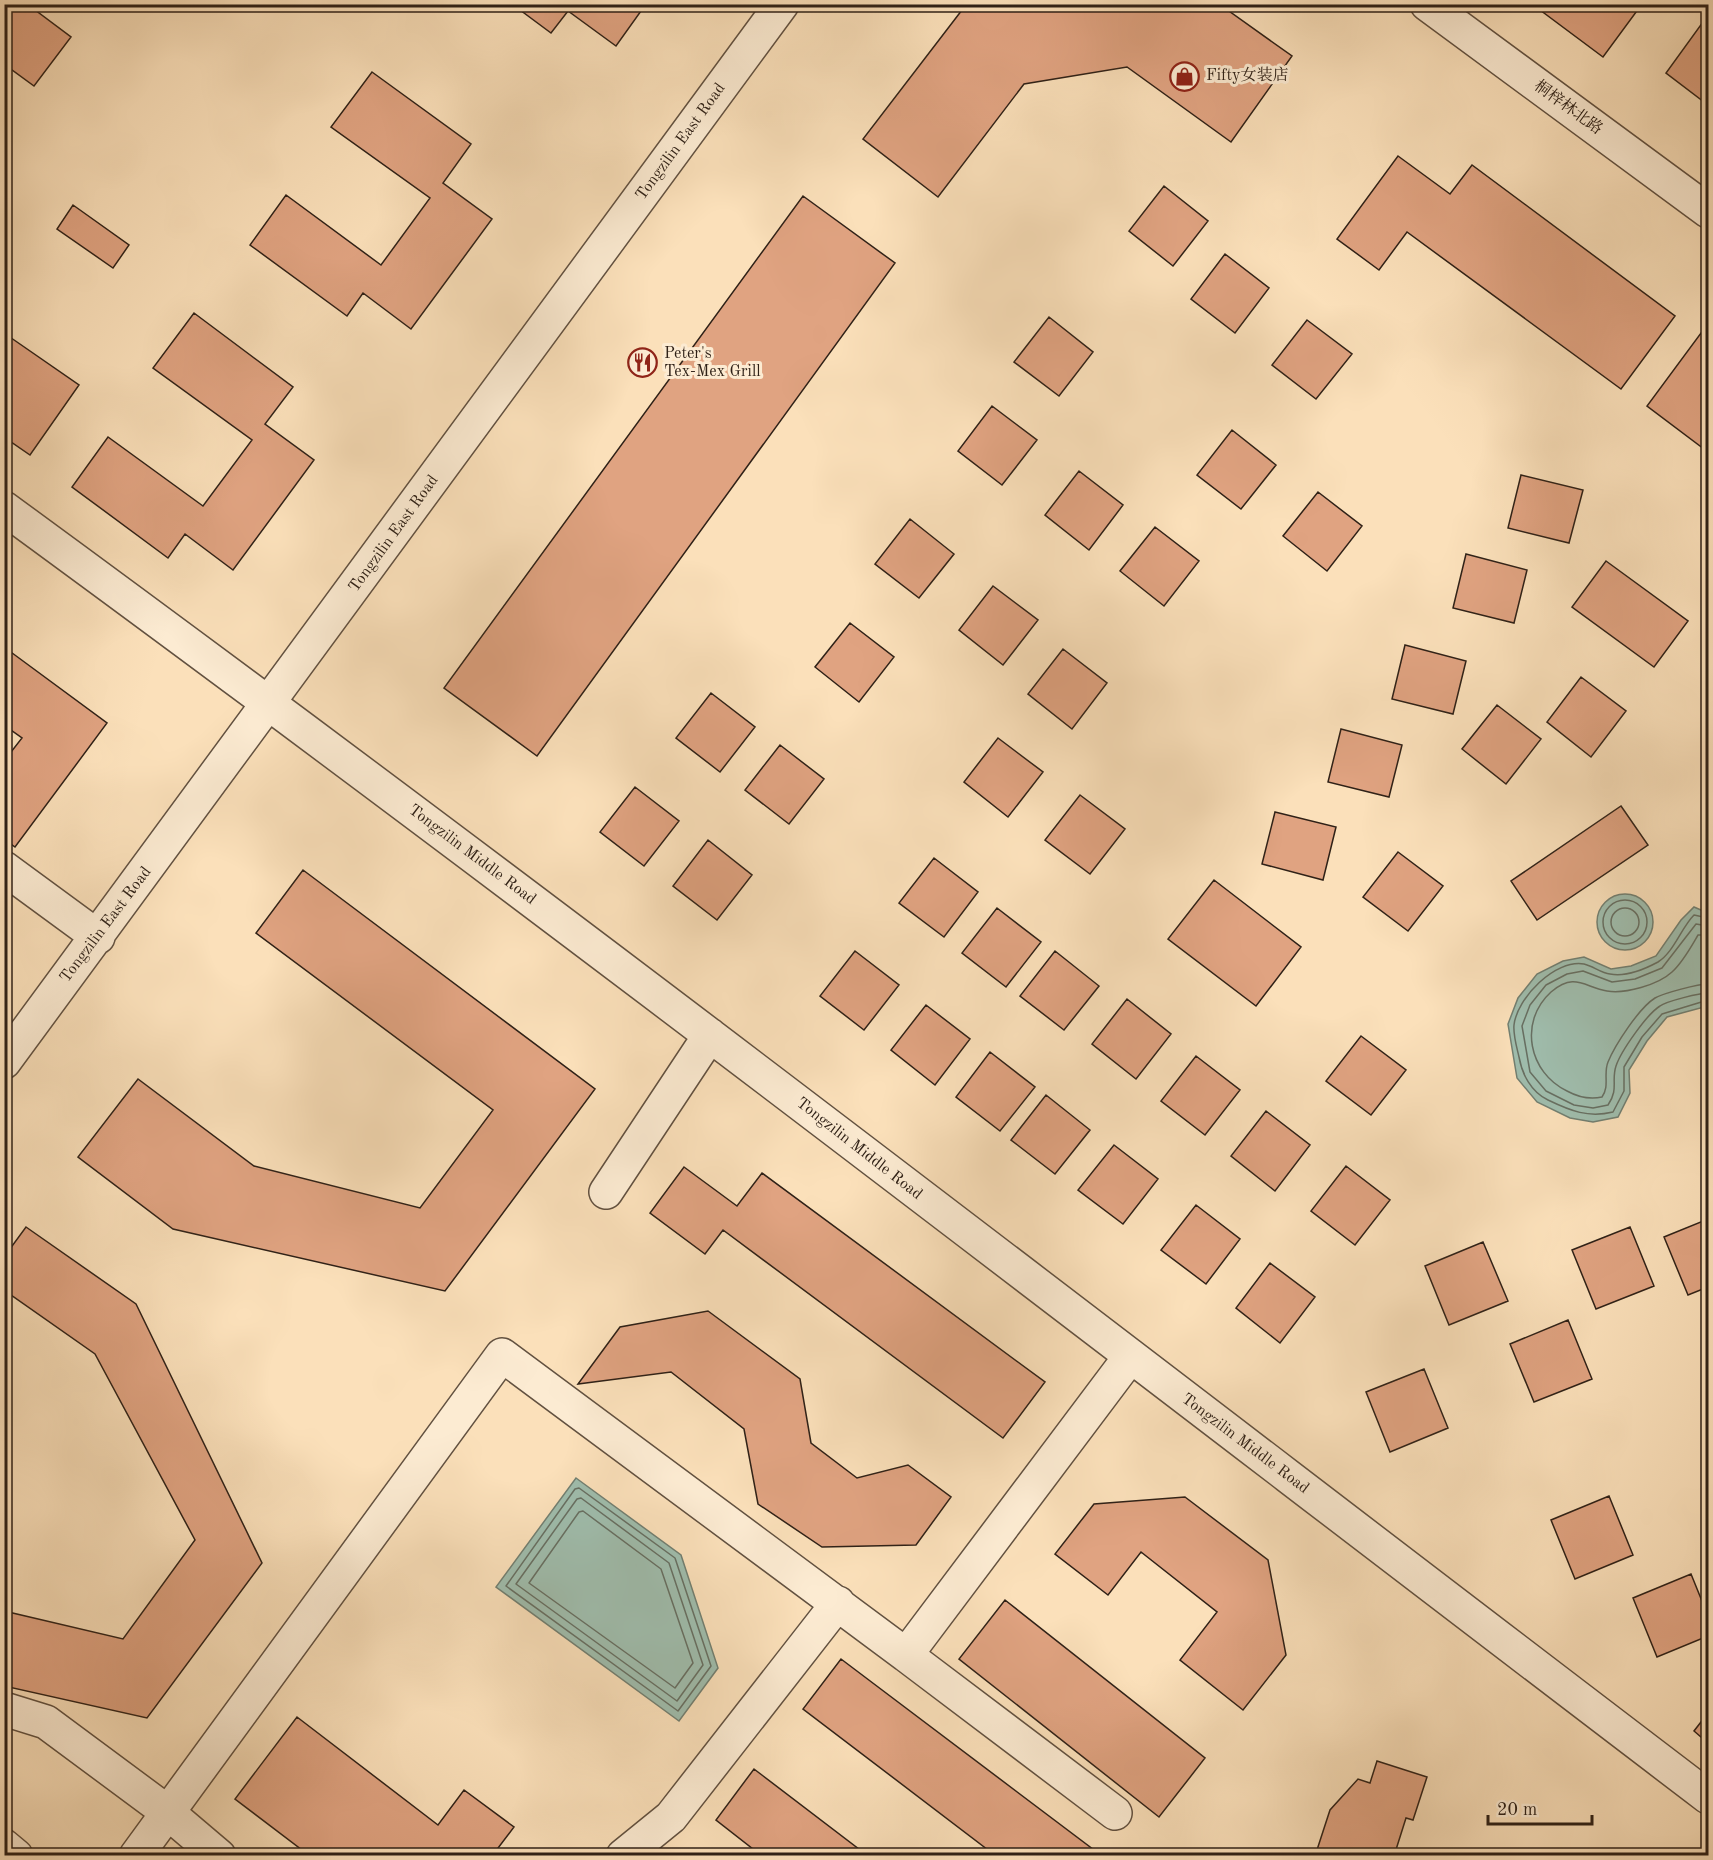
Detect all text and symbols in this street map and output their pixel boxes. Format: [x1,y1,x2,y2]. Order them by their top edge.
shop icon: Fifty女装店 [1169,60,1201,92]
place label: Fifty女装店 [1206,66,1289,84]
street label: 桐梓林北路 [1531,76,1606,138]
street label: Tongzilin East Road [633,81,729,203]
place label: Peter's Tex-Mex Grill [664,346,761,380]
restaurant icon: Peter's Tex-Mex Grill [627,347,659,379]
street label: Tongzilin East Road [346,473,442,595]
street label: Tongzilin Middle Road [405,802,539,908]
street label: Tongzilin East Road [57,864,155,986]
street label: Tongzilin Middle Road [793,1095,925,1203]
street label: Tongzilin Middle Road [1178,1391,1312,1497]
scale bar [1488,1788,1592,1826]
text: 20 m [1497,1801,1537,1819]

